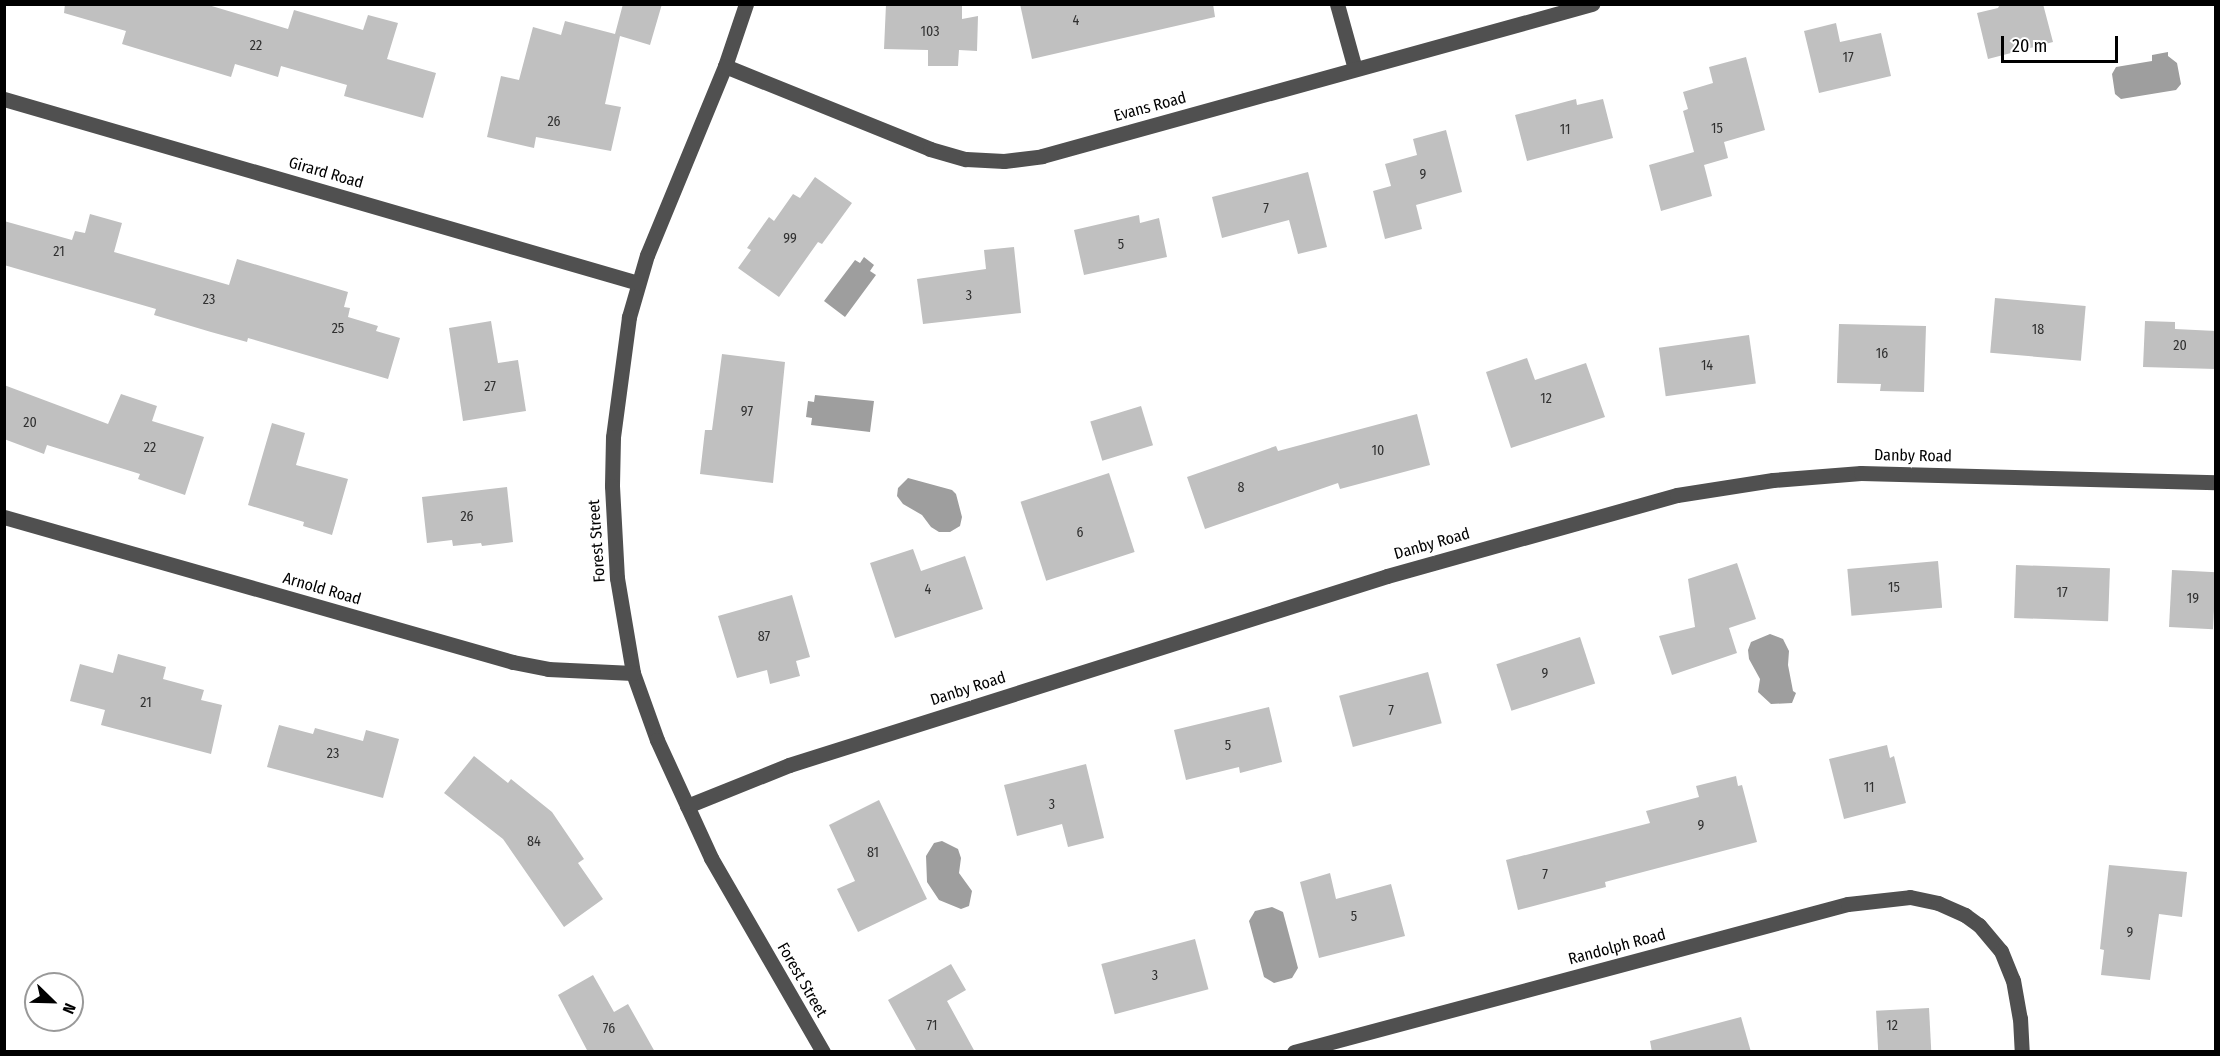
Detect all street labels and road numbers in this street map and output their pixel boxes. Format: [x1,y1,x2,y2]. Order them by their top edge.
street label: Evans Road [1112,88,1188,126]
street label: Girard Road [286,153,366,193]
street label: Danby Road [1874,446,1952,466]
street label: Forest Street [585,499,609,583]
street label: Danby Road [1392,524,1472,564]
street label: Arnold Road [281,569,363,609]
street label: Danby Road [928,668,1008,710]
street label: Randolph Road [1566,925,1668,969]
street label: Forest Street [773,939,831,1021]

